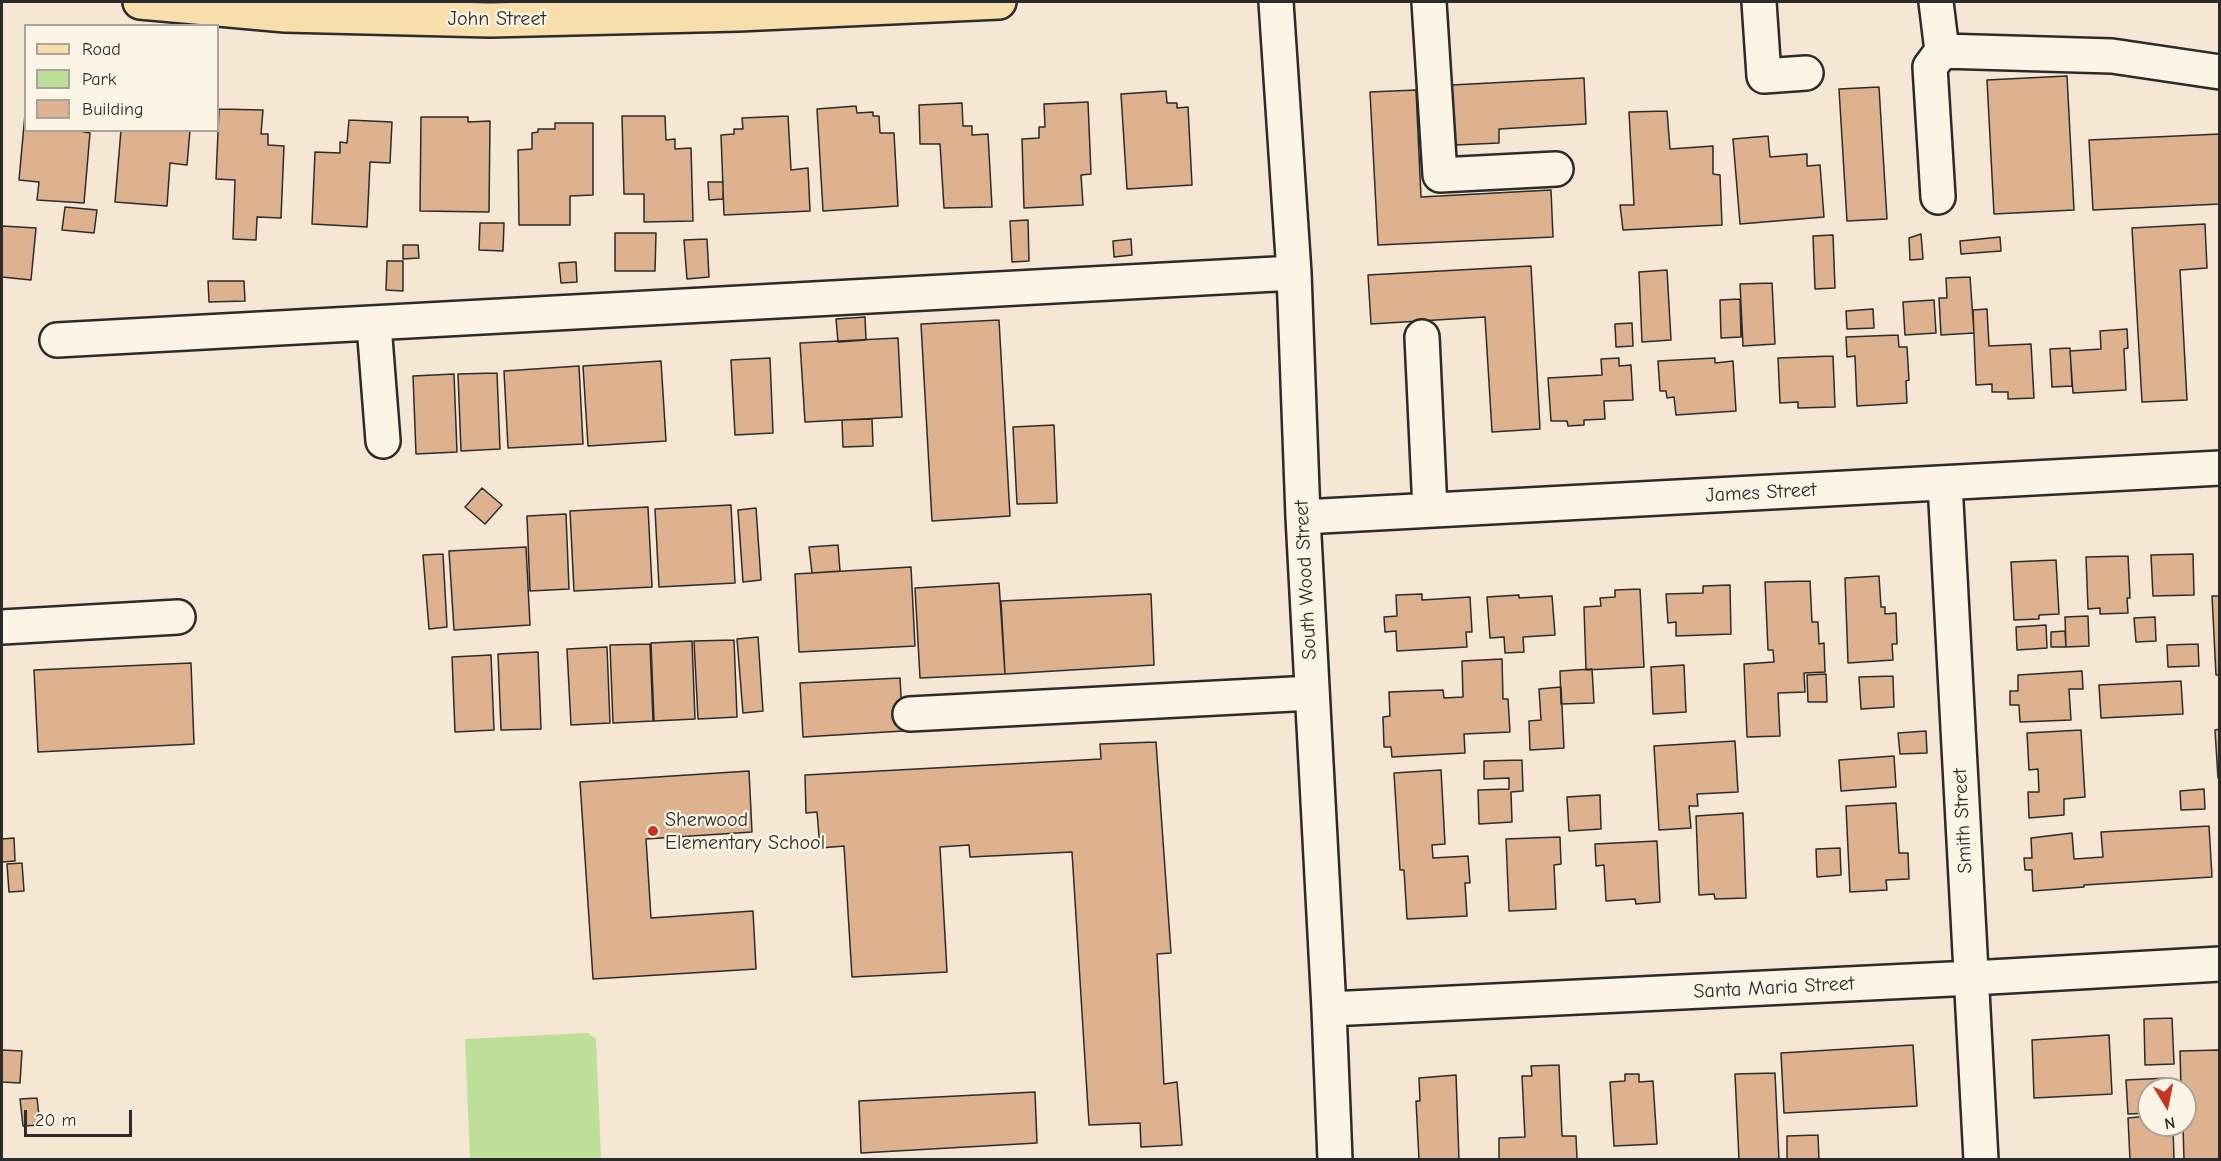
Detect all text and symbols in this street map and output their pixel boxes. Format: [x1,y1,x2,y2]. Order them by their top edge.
street label: John Street [448,7,546,31]
legend [24,24,219,132]
text: Road [82,39,121,60]
text: Park [82,69,116,90]
text: Building [82,99,144,120]
street label: James Street [1705,478,1817,508]
street label: South Wood Street [1290,499,1322,661]
street label: Smith Street [1948,768,1978,874]
place label: Sherwood Elementary School [665,808,825,855]
marker: Sherwood Elementary School [646,824,660,838]
street label: Santa Maria Street [1693,972,1855,1004]
north arrow [2137,1077,2197,1137]
scale bar [27,1098,135,1136]
text: 20 m [35,1110,76,1131]
text: N [2163,1113,2176,1133]

